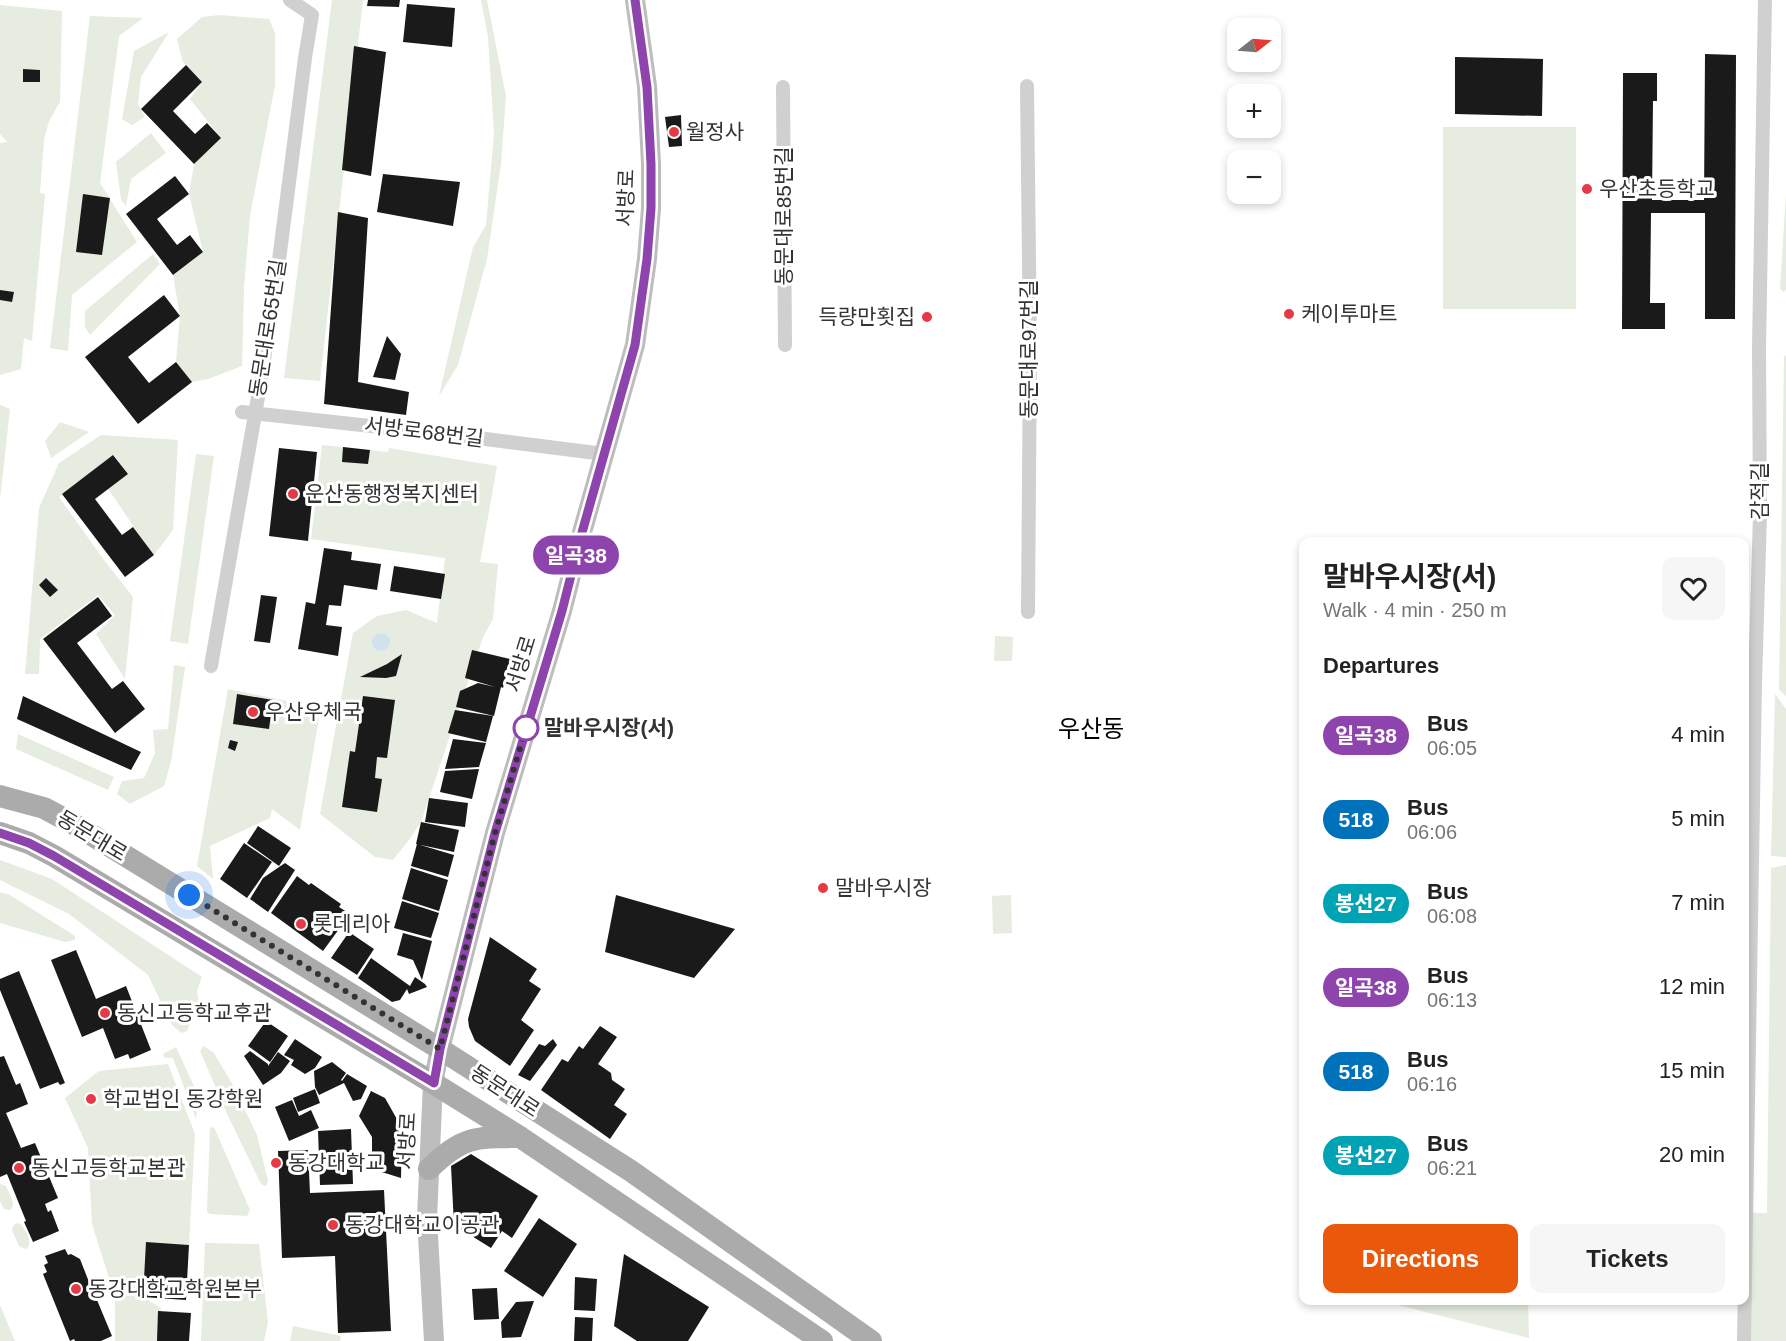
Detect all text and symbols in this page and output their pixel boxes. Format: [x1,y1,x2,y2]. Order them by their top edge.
north arrow [1227,18,1281,72]
map controls [1227,18,1281,204]
button: + [1227,84,1281,138]
place label: 월정사 [686,120,744,143]
marker: 월정사 [667,125,681,139]
street label: 동문대로85번길 [772,146,795,286]
button: − [1227,150,1281,204]
street label: 서방로 [613,169,638,227]
place label: 우산초등학교 [1599,177,1715,200]
marker: 우산초등학교 [1580,182,1594,196]
street label: 동문대로65번길 [245,257,290,399]
street label: 동문대로97번길 [1017,279,1040,419]
place label: 케이투마트 [1301,302,1398,325]
place label: 득량만횟집 [818,305,915,328]
marker: 케이투마트 [1282,307,1296,321]
marker: 득량만횟집 [920,310,934,324]
street label: 서방로68번길 [363,413,485,450]
street label: 감적길 [1748,462,1771,520]
place label: 운산동행정복지센터 [305,482,479,505]
marker: 운산동행정복지센터 [286,487,300,501]
line badge: 일곡38 [534,536,618,574]
text: 일곡38 [545,544,607,567]
button: heart [1662,557,1725,620]
text: 말바우시장(서) [1323,561,1496,592]
text: Walk · 4 min · 250 m [1323,599,1507,621]
street label: 서방로 [501,633,540,695]
text: Departures [1323,653,1439,678]
place label: 우산우체국 [265,700,362,723]
marker: 우산우체국 [246,705,260,719]
text: Bus [1427,711,1469,736]
marker: 말바우시장(서) [513,715,539,741]
district label: 우산동 [1058,715,1124,742]
place label: 말바우시장(서) [544,716,674,739]
text: 4 min [1671,722,1725,747]
text: 일곡38 [1335,724,1397,747]
text: 06:05 [1427,737,1477,759]
text: Bus [1407,795,1449,820]
street label: 동문대로 [53,806,131,865]
text: 5 min [1671,806,1725,831]
text: 518 [1338,808,1374,831]
text: 06:06 [1407,821,1457,843]
place label: 말바우시장 [835,876,932,899]
text: Bus [1427,879,1469,904]
your location [174,880,204,910]
marker: 말바우시장 [816,881,830,895]
text: 7 min [1671,890,1725,915]
text: 봉선27 [1335,892,1397,915]
text: 06:08 [1427,905,1477,927]
place label: 롯데리아 [313,912,390,935]
marker: 롯데리아 [294,917,308,931]
text: Bus [1427,963,1469,988]
text: 12 min [1659,974,1725,999]
text: 일곡38 [1335,976,1397,999]
text: 06:13 [1427,989,1477,1011]
place label: 동신고등학교후관 [117,1001,272,1024]
marker: 동신고등학교후관 [98,1006,112,1020]
text: Bus [1407,1047,1449,1072]
text: 15 min [1659,1058,1725,1083]
street label: 동문대로 [467,1060,544,1121]
text: 518 [1338,1060,1374,1083]
text: 06:16 [1407,1073,1457,1095]
place label: 학교법인 동강학원 [103,1087,263,1110]
marker: 학교법인 동강학원 [84,1092,98,1106]
street label: 서방로 [393,1111,420,1171]
text: Bus [1427,1131,1469,1156]
text: 20 min [1659,1142,1725,1167]
text: 봉선27 [1335,1144,1397,1167]
place label: 동강대학교 [288,1151,385,1174]
place label: 동신고등학교본관 [31,1156,186,1179]
marker: 동강대학교 [269,1156,283,1170]
text: 06:21 [1427,1157,1477,1179]
marker: 동신고등학교본관 [12,1161,26,1175]
place label: 동강대학교이공관 [345,1213,500,1236]
marker: 동강대학교이공관 [326,1218,340,1232]
button: Directions [1323,1224,1518,1293]
button: Tickets [1530,1224,1725,1293]
place label: 동강대학교학원본부 [88,1277,262,1300]
marker: 동강대학교학원본부 [69,1282,83,1296]

